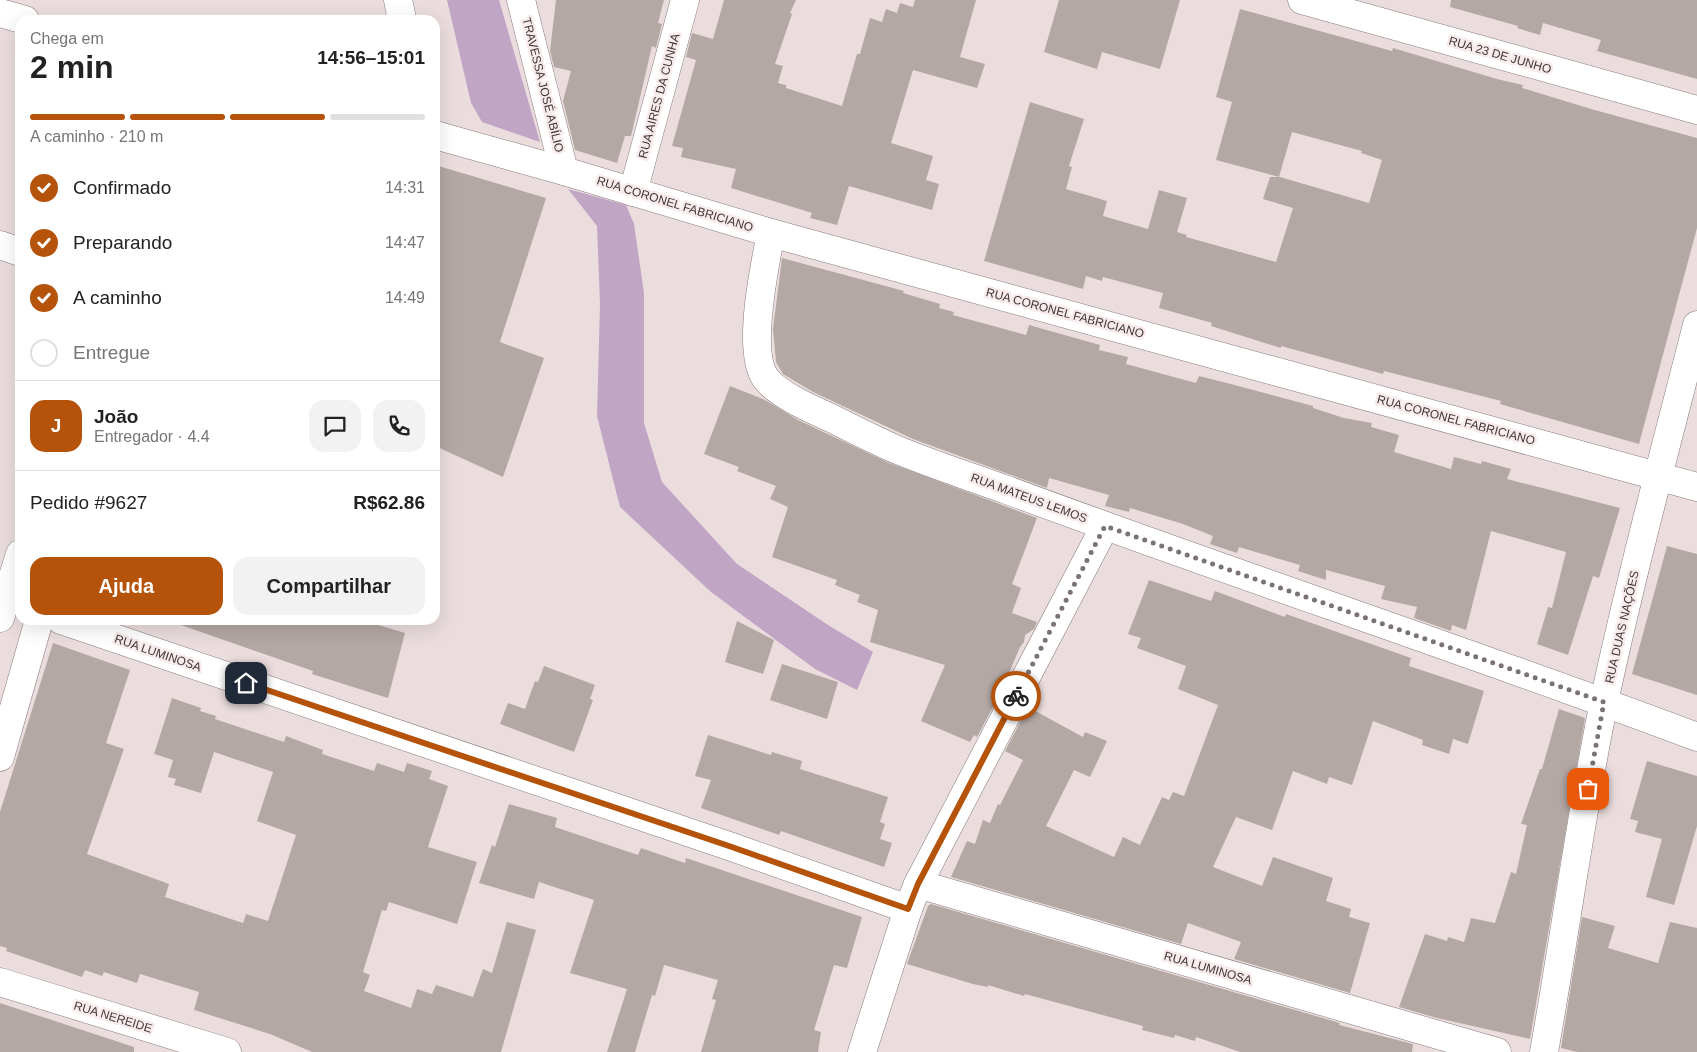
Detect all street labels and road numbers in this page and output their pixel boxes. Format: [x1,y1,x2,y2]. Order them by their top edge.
street label: TRAVESSA JOSÉ ABÍLIO [519,16,568,154]
street label: RUA AIRES DA CUNHA [636,32,682,160]
street label: RUA 23 DE JUNHO [1447,34,1553,76]
street label: RUA CORONEL FABRICIANO [595,173,755,235]
street label: RUA CORONEL FABRICIANO [985,285,1145,341]
street label: RUA CORONEL FABRICIANO [1376,392,1536,448]
street label: RUA MATEUS LEMOS [969,470,1089,526]
street label: RUA DUAS NAÇÕES [1601,569,1642,685]
street label: RUA LUMINOSA [113,632,203,674]
street label: RUA LUMINOSA [1162,949,1254,987]
street label: RUA NEREIDE [72,998,154,1036]

